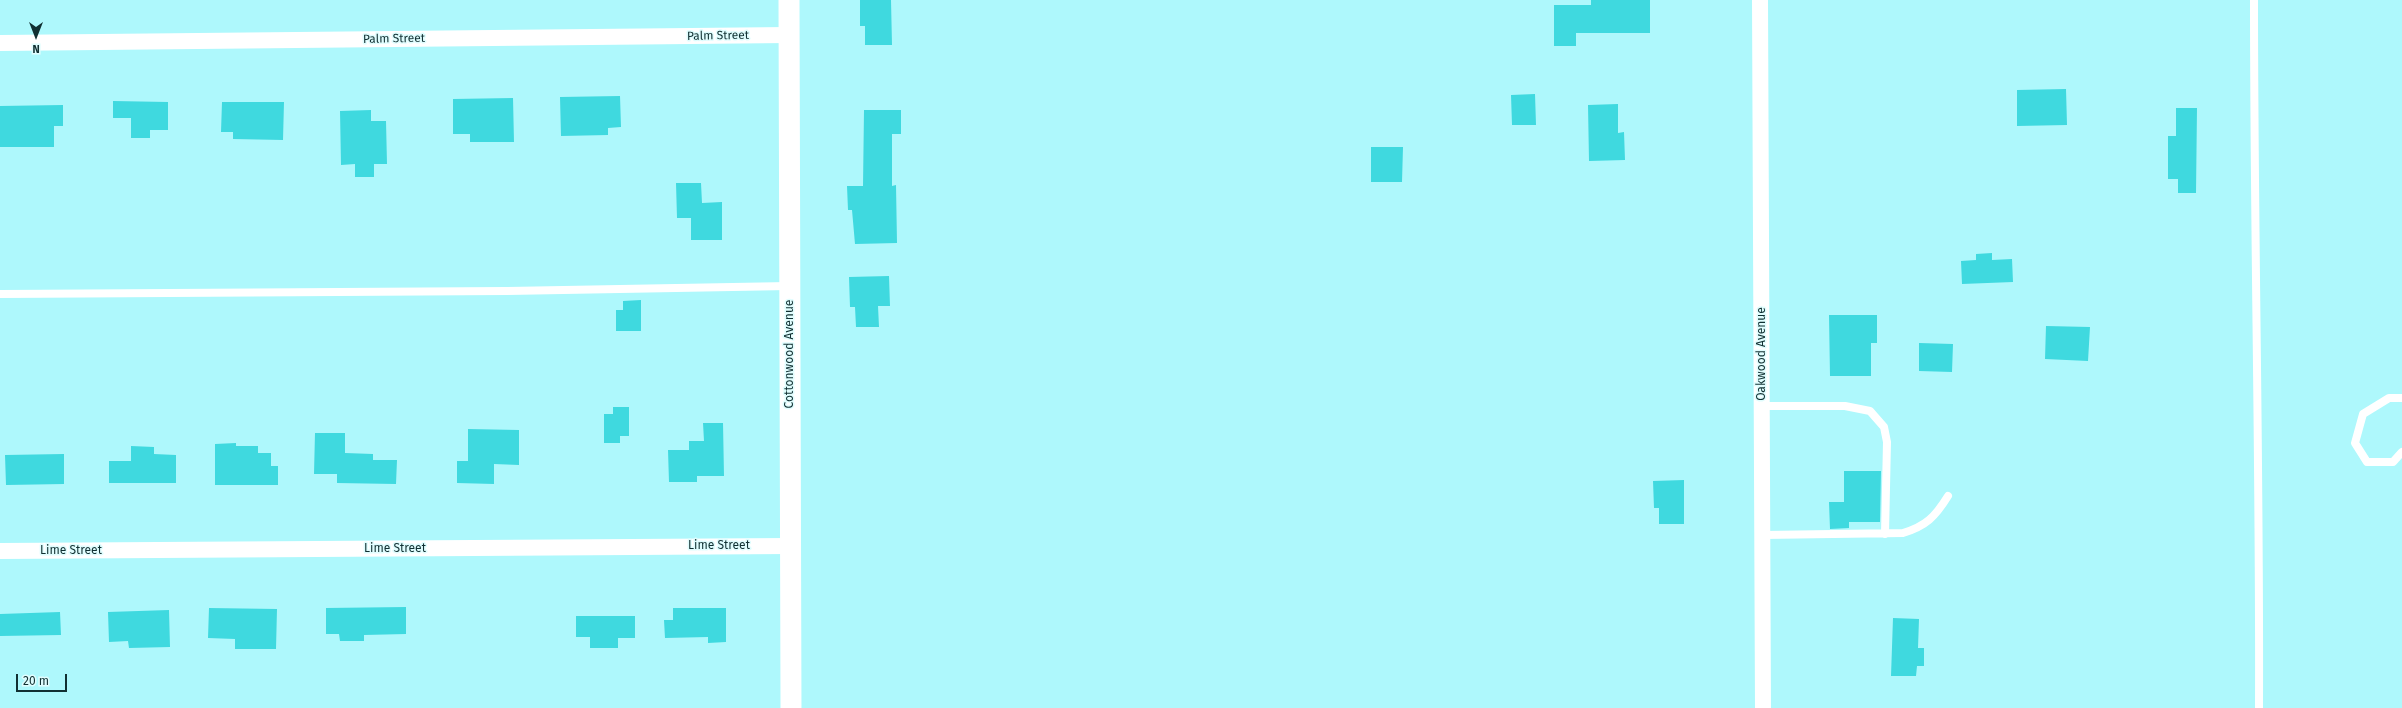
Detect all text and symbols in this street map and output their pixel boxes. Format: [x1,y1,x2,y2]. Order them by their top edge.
north arrow [16,16,56,56]
street label: Palm Street [687,28,749,44]
street label: Palm Street [363,31,425,47]
text: N [32,42,40,55]
street label: Cottonwood Avenue [783,300,797,408]
street label: Oakwood Avenue [1755,307,1769,401]
street label: Lime Street [688,539,750,553]
street label: Lime Street [364,542,426,556]
street label: Lime Street [40,544,102,558]
scale bar [18,666,69,692]
text: 20 m [23,674,49,688]

